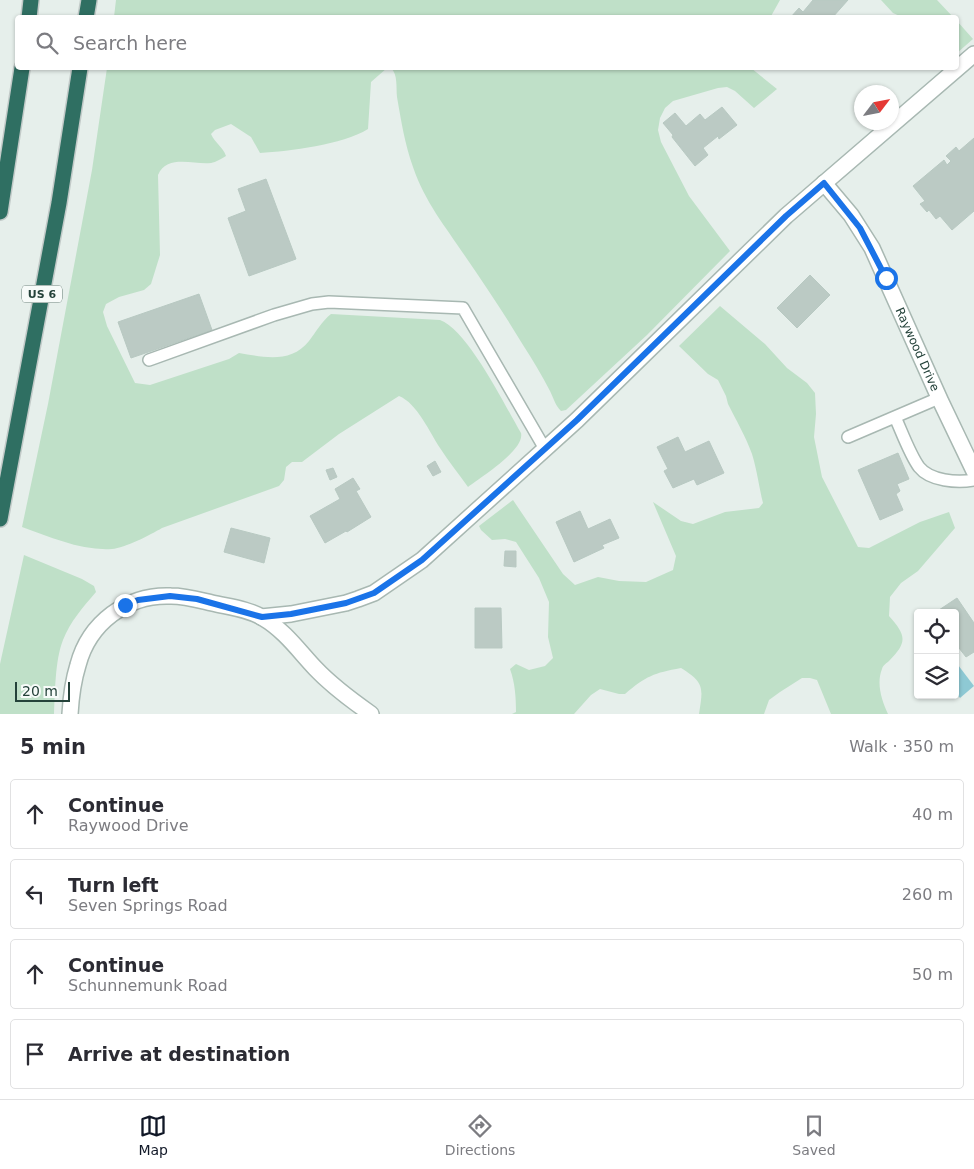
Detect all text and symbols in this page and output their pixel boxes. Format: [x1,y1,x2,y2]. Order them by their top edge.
search box [15,15,959,70]
icon: search [33,29,61,57]
text: Search here [73,32,187,54]
north arrow [854,85,899,130]
route start [875,267,898,290]
road number: US 6 [22,286,62,302]
street label: Raywood Drive [892,305,942,393]
route end [114,594,137,617]
map controls [914,609,959,699]
button: locate [914,609,959,654]
button: layers [914,654,959,699]
scale bar [15,679,70,702]
text: 20 m [22,683,58,699]
text: 5 min [20,735,86,759]
text: Walk · 350 m [849,737,954,756]
text: Continue [68,794,164,816]
icon: ahead [21,800,49,828]
text: 40 m [912,805,953,824]
text: Raywood Drive [68,816,189,835]
text: Turn left [68,874,159,896]
icon: left [21,880,49,908]
text: 260 m [902,885,953,904]
text: Seven Springs Road [68,896,228,915]
text: Continue [68,954,164,976]
icon: ahead [21,960,49,988]
text: 50 m [912,965,953,984]
text: Schunnemunk Road [68,976,228,995]
icon: arrive [21,1040,49,1068]
text: Arrive at destination [68,1043,290,1065]
tab: Map [138,1112,168,1158]
tab: Directions [445,1112,515,1158]
tab: Saved [792,1112,836,1158]

